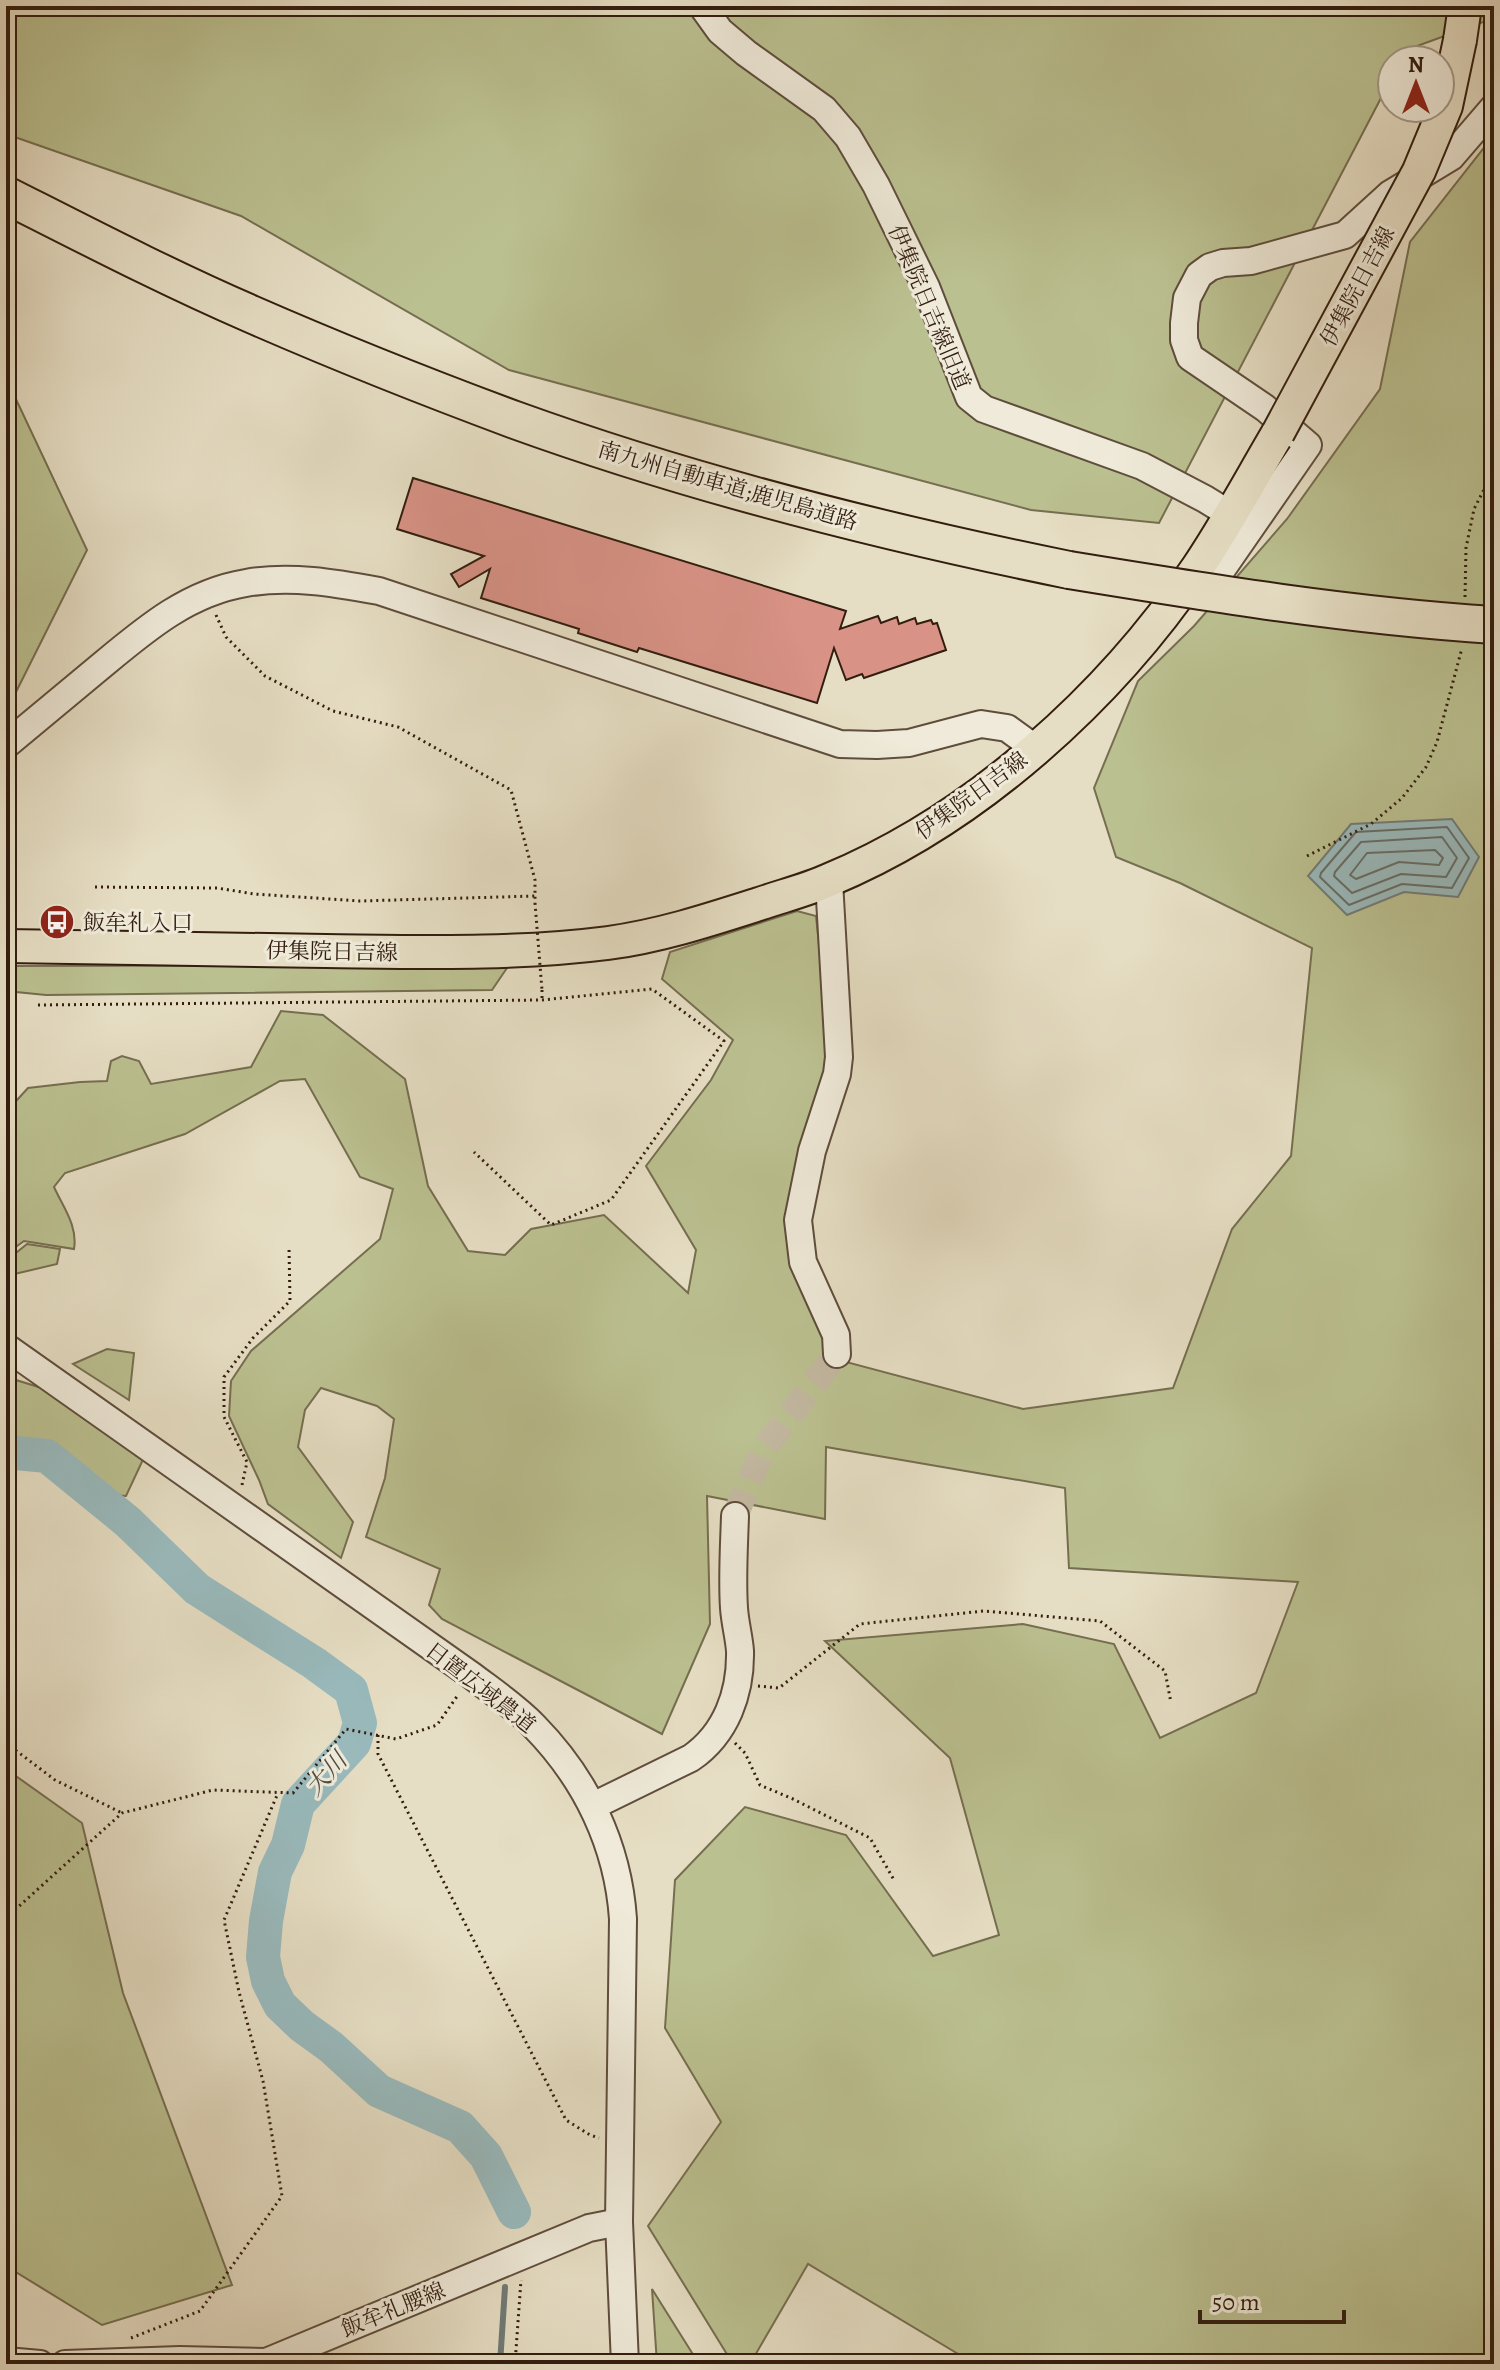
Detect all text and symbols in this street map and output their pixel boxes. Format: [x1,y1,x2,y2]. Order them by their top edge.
north arrow [1376,44,1456,124]
text: N [1408,50,1424,80]
street label: 伊集院日吉線旧道 [881,221,977,394]
street label: 伊集院日吉線 [1314,221,1402,352]
street label: 南九州自動車道;鹿児島道路 [594,434,861,537]
street label: 伊集院日吉線 [909,745,1034,847]
bus stop icon: 飯牟礼入口 [38,903,76,941]
place label: 飯牟礼入口 [83,908,193,938]
street label: 伊集院日吉線 [266,936,398,968]
street label: 日置広域農道 [419,1635,542,1740]
water label: 大川 [298,1743,356,1803]
scale bar [1200,2274,1344,2324]
street label: 飯牟礼腰線 [337,2275,450,2344]
text: 50 m [1212,2286,1260,2318]

